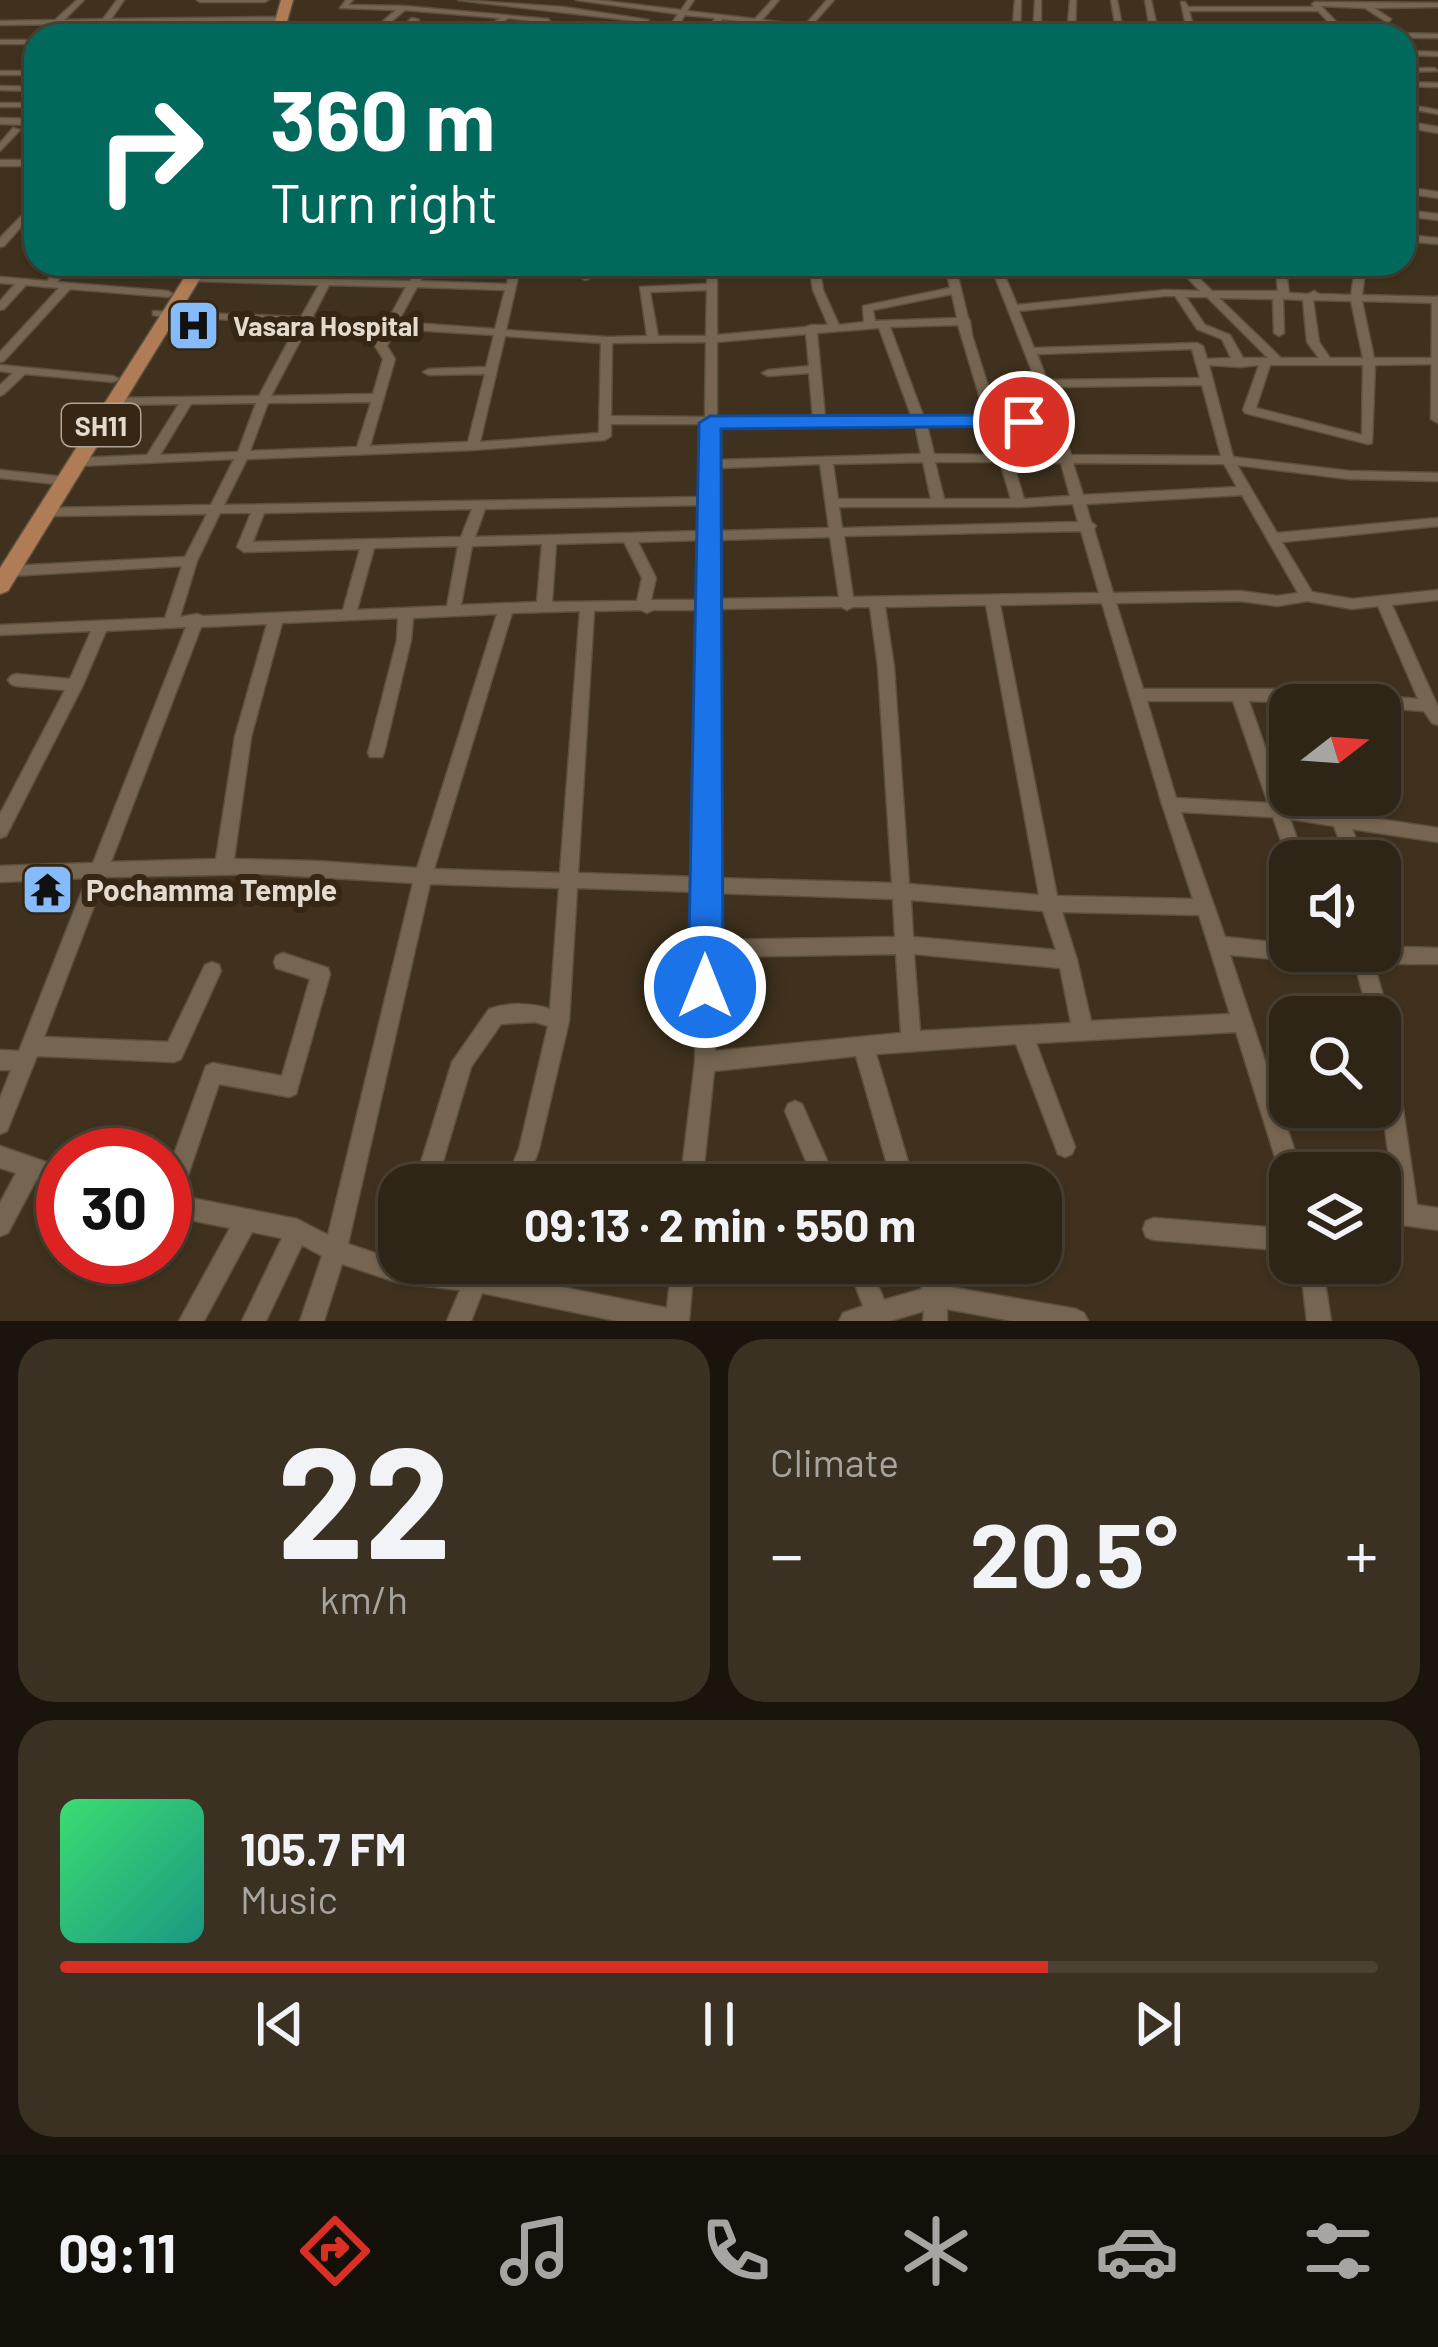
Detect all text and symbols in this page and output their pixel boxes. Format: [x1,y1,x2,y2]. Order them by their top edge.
text: 360 m [270,67,495,168]
icon: right [72,72,228,228]
text: Turn right [270,169,498,234]
hospital icon: Vasara Hospital [166,297,222,353]
place label: Vasara Hospital [233,309,419,341]
pin [973,371,1075,473]
icon: arrive [991,389,1057,455]
road number: SH11 [62,404,140,446]
north arrow [1269,684,1401,816]
map controls [1269,684,1401,1284]
button: sound [1269,840,1401,972]
temple icon: Pochamma Temple [19,861,75,917]
place label: Pochamma Temple [86,871,337,907]
position arrow [642,924,768,1050]
button: search [1269,996,1401,1128]
speed limit sign: 30 [36,1128,192,1284]
button: layers [1269,1152,1401,1284]
text: 09:13 · 2 min · 550 m [524,1197,916,1251]
text: 22 [277,1403,451,1590]
text: Climate [770,1438,899,1485]
text: 20.5° [970,1498,1178,1606]
text: − [770,1513,803,1592]
text: + [1345,1513,1378,1592]
text: km/h [320,1575,408,1622]
text: 105.7 FM [240,1821,407,1875]
text: Music [240,1875,338,1922]
icon: previous [247,1991,313,2057]
icon: pause [686,1991,752,2057]
icon: next [1125,1991,1191,2057]
icon: directions [293,2209,377,2293]
icon: music [493,2209,577,2293]
icon: phone [694,2209,778,2293]
icon: climate [894,2209,978,2293]
icon: car [1095,2209,1179,2293]
icon: filters [1296,2209,1380,2293]
text: 09:11 [58,2219,176,2284]

